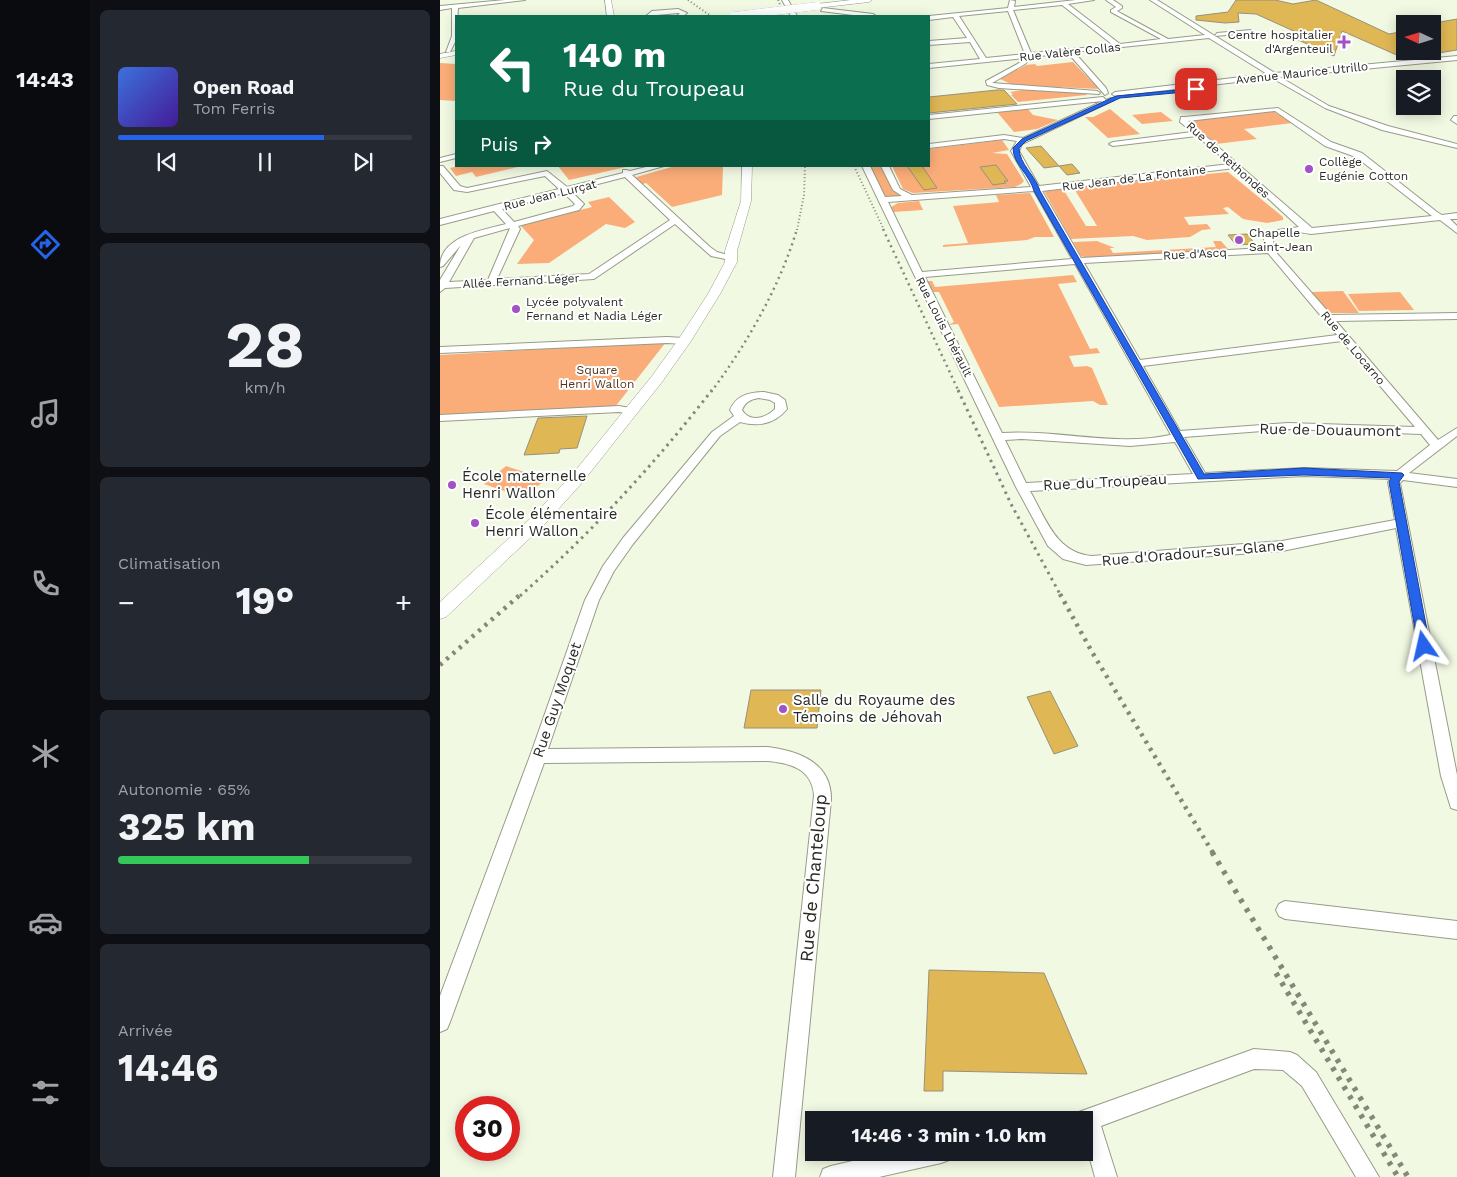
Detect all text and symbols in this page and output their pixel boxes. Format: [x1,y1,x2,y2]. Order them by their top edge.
north arrow [1396,15,1441,60]
map controls [1396,15,1441,115]
place label: Centre hospitalier d'Argenteuil [1228,28,1333,56]
text: 140 m [563,34,666,76]
icon: left [480,35,545,100]
marker: Centre hospitalier d'Argenteuil [1337,35,1351,49]
street label: Rue Valère Collas [1019,40,1121,64]
street label: Avenue Maurice Utrillo [1235,59,1369,87]
text: 14:43 [16,67,74,92]
pin [1175,68,1217,110]
button: layers [1396,70,1441,115]
icon: arrive [1182,75,1210,103]
text: Open Road [193,76,294,99]
text: Rue du Troupeau [563,76,745,101]
text: Tom Ferris [193,99,275,118]
street label: Rue de Rethondes [1183,119,1273,201]
icon: right [528,130,556,158]
text: Puis [480,133,518,156]
icon: previous [153,148,181,176]
icon: pause [251,148,279,176]
icon: next [349,148,377,176]
place label: Collège Eugénie Cotton [1319,155,1408,183]
street label: Rue Jean de La Fontaine [1061,162,1207,194]
marker: Collège Eugénie Cotton [1303,163,1315,175]
street label: Rue Jean Lurçat [502,177,598,213]
place label: Chapelle Saint-Jean [1249,226,1313,254]
icon: directions [28,227,63,262]
marker: Chapelle Saint-Jean [1233,234,1245,246]
street label: Rue d'Ascq [1163,245,1227,263]
street label: Allée Fernand Léger [462,271,580,291]
street label: Rue Louis Lhérault [913,275,975,379]
place label: Lycée polyvalent Fernand et Nadia Léger [526,295,663,323]
marker: Lycée polyvalent Fernand et Nadia Léger [510,303,522,315]
text: 28 [225,307,305,383]
street label: Rue de Locarno [1318,308,1388,388]
park label: Square Henri Wallon [560,363,634,391]
text: km/h [244,378,286,397]
icon: music [28,396,63,431]
street label: Rue de Douaumont [1259,420,1402,440]
place label: École maternelle Henri Wallon [462,467,586,502]
street label: Rue du Troupeau [1043,470,1167,494]
marker: École maternelle Henri Wallon [446,479,458,491]
place label: École élémentaire Henri Wallon [485,505,617,540]
marker: École élémentaire Henri Wallon [469,517,481,529]
street label: Rue d'Oradour-sur-Glane [1101,536,1285,570]
text: Climatisation [118,554,221,573]
icon: phone [28,566,63,601]
text: 19° [236,579,294,623]
text: − [118,586,135,619]
text: + [395,586,412,619]
position arrow [1397,619,1449,671]
street label: Rue Guy Moquet [529,639,585,760]
place label: Salle du Royaume des Témoins de Jéhovah [793,691,956,726]
marker: Salle du Royaume des Témoins de Jéhovah [777,703,789,715]
icon: climate [28,736,63,771]
text: Autonomie · 65% [118,780,250,799]
street label: Rue de Chanteloup [795,793,831,963]
text: 325 km [118,805,256,849]
icon: car [28,905,63,940]
text: Arrivée [118,1021,173,1040]
text: 14:46 [118,1046,218,1090]
icon: filters [28,1075,63,1110]
speed limit sign: 30 [455,1096,520,1161]
text: 14:46 · 3 min · 1.0 km [852,1124,1046,1147]

